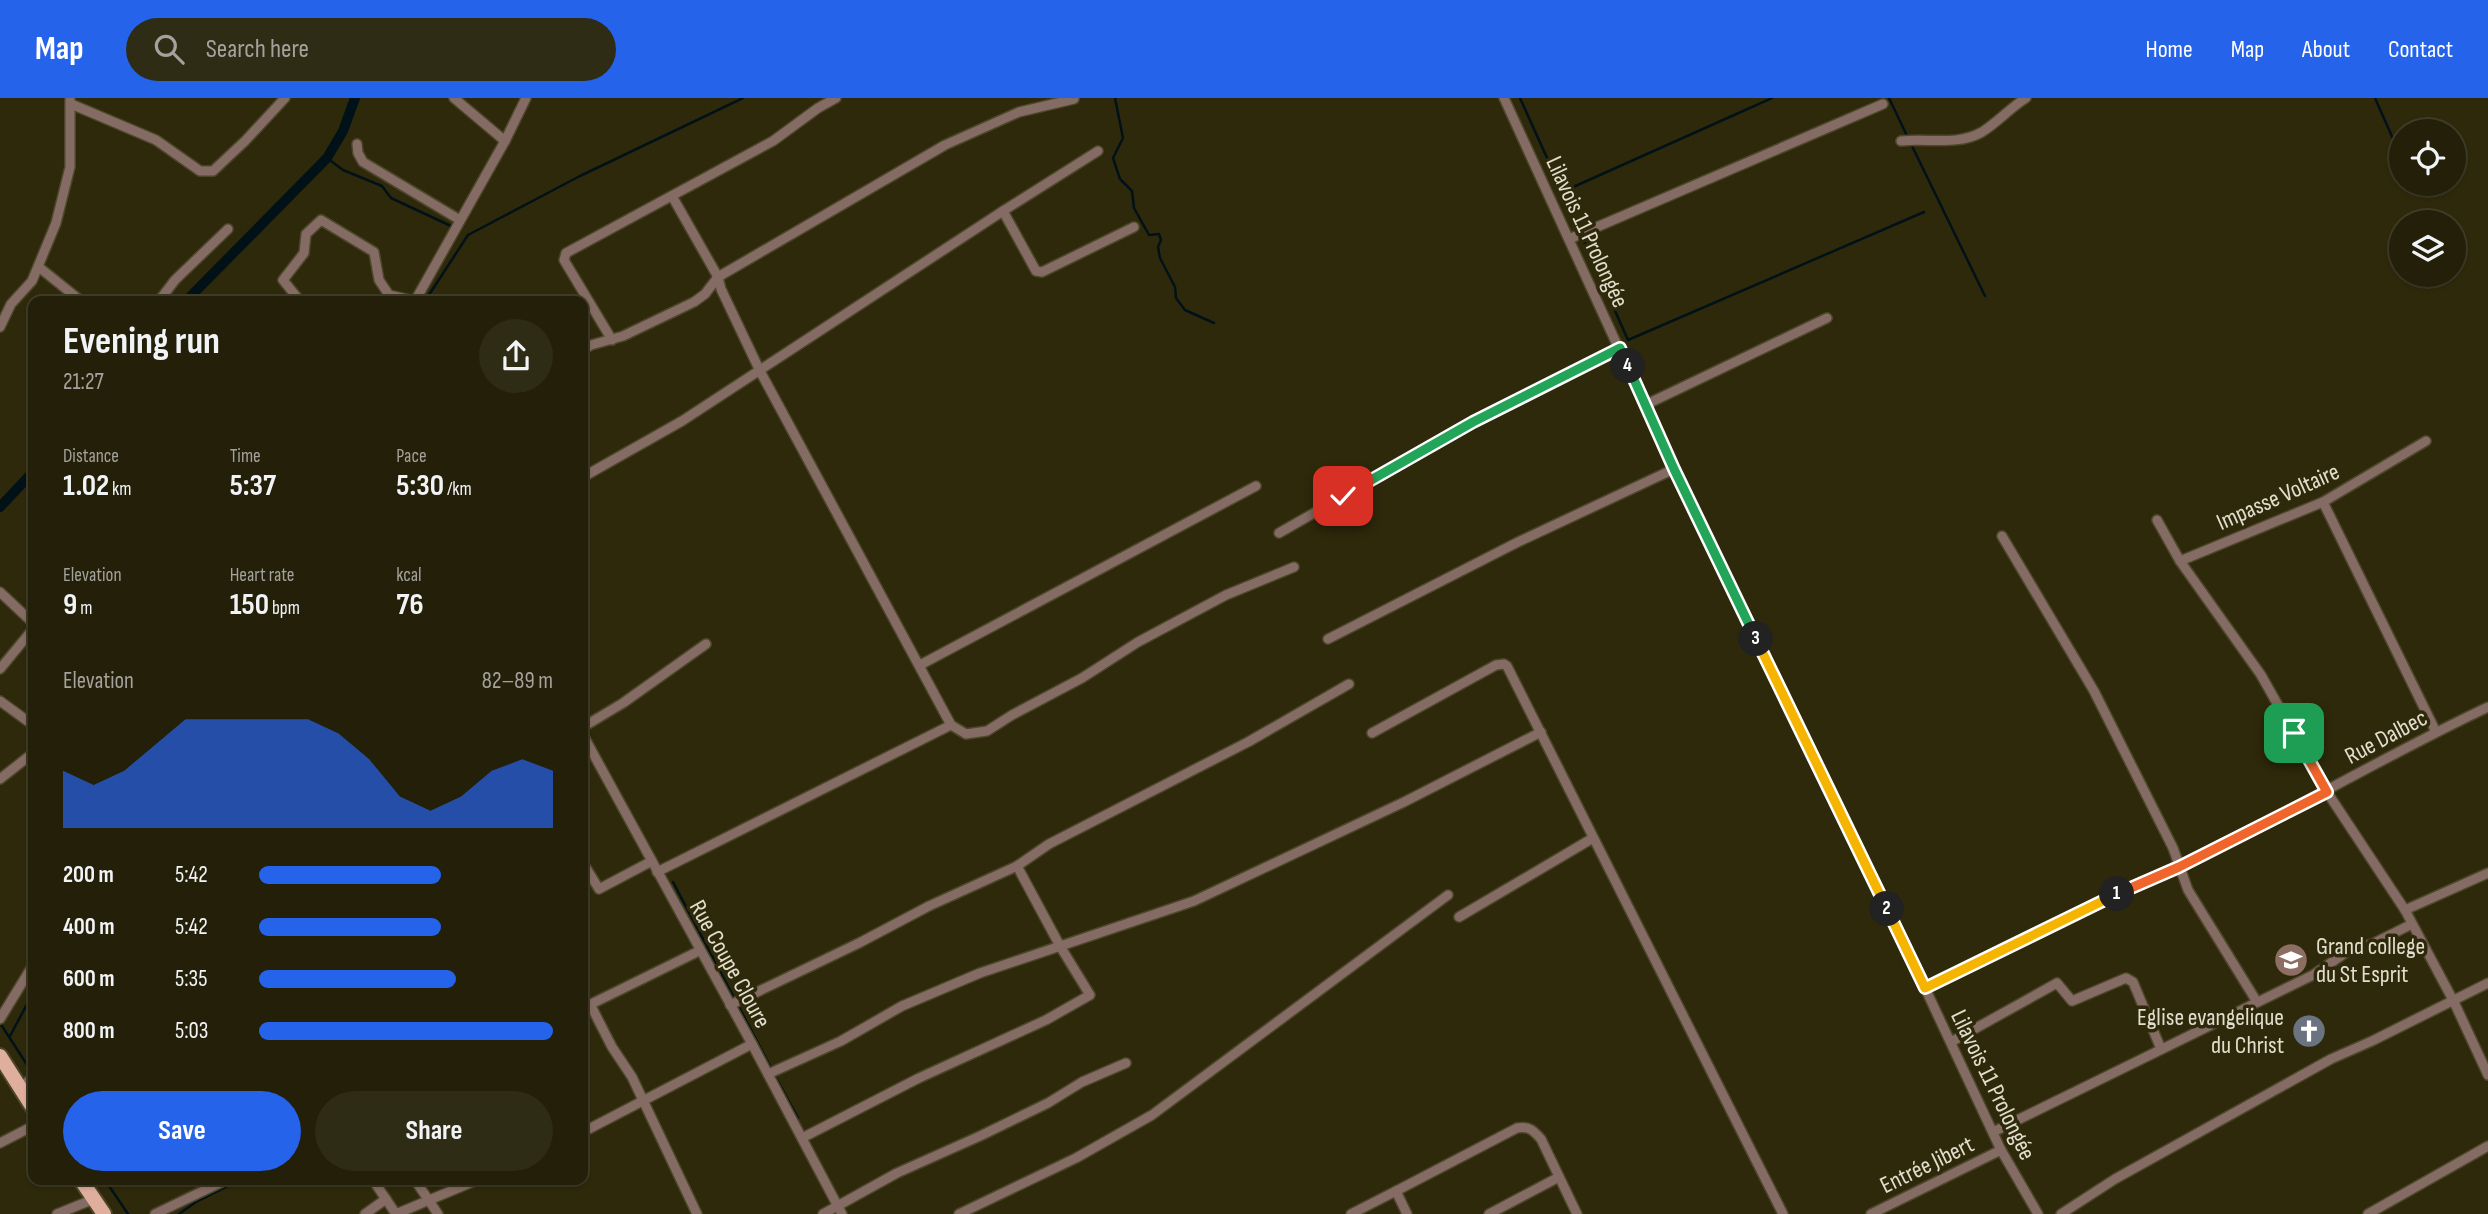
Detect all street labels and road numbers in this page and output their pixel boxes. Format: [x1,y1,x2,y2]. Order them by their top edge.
street label: Lilavois 11 Prolongée [1539,152,1635,312]
street label: Impasse Voltaire [2212,457,2344,537]
street label: Rue Dalbec [2340,703,2432,771]
street label: Rue Coupe Cloure [683,895,777,1033]
street label: Lilavois 11 Prolongée [1944,1005,2042,1165]
street label: Entrée Jibert [1875,1130,1979,1200]

